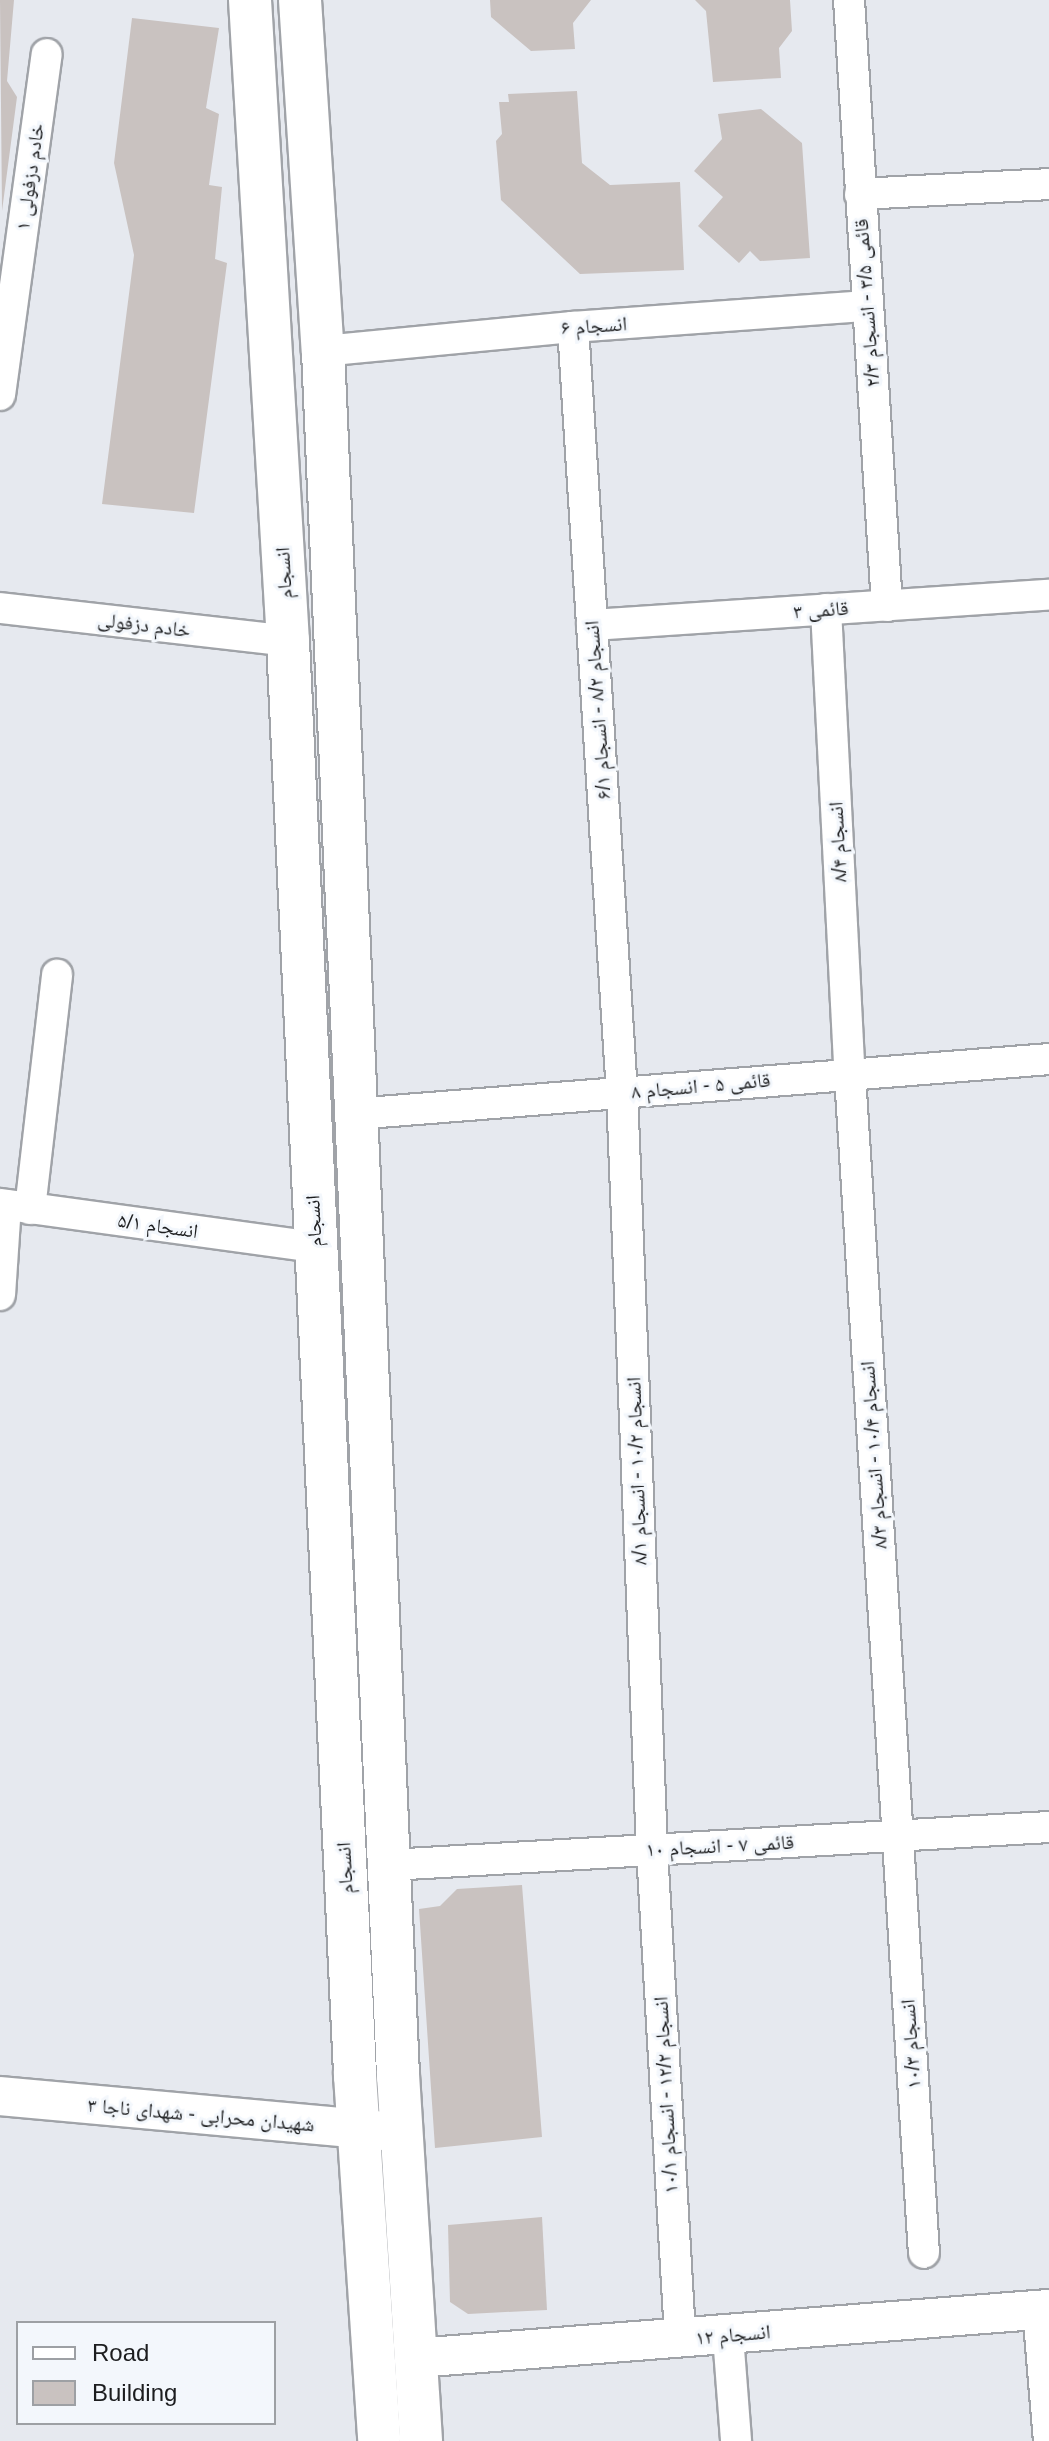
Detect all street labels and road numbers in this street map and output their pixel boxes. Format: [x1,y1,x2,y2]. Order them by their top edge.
street label: خادم دزفولی ۱ [11,122,49,232]
street label: قائمی ۳/۵ - انسجام ۲/۳ [849,218,885,388]
street label: انسجام ۶ [560,312,628,340]
street label: انسجام [271,547,297,599]
street label: قائمی ۳ [792,596,850,624]
street label: خادم دزفولی [96,607,192,643]
street label: انسجام ۸/۲ - انسجام ۶/۱ [580,620,616,800]
street label: انسجام ۸/۴ [824,801,852,883]
street label: قائمی ۵ - انسجام ۸ [630,1068,772,1104]
street label: انسجام [301,1195,327,1247]
street label: انسجام ۵/۱ [116,1208,200,1244]
street label: انسجام ۱۰/۴ - انسجام ۸/۳ [855,1360,893,1550]
street label: انسجام ۱۰/۲ - انسجام ۸/۱ [622,1377,652,1565]
street label: قائمی ۷ - انسجام ۱۰ [645,1830,795,1862]
street label: انسجام [332,1842,358,1894]
street label: انسجام ۱۲/۲ - انسجام ۱۰/۱ [649,1996,683,2194]
street label: انسجام ۱۰/۳ [896,1998,926,2090]
street label: شهیدان محرابی - شهدای ناجا ۳ [87,2093,315,2137]
street label: انسجام ۱۲ [694,2320,772,2350]

